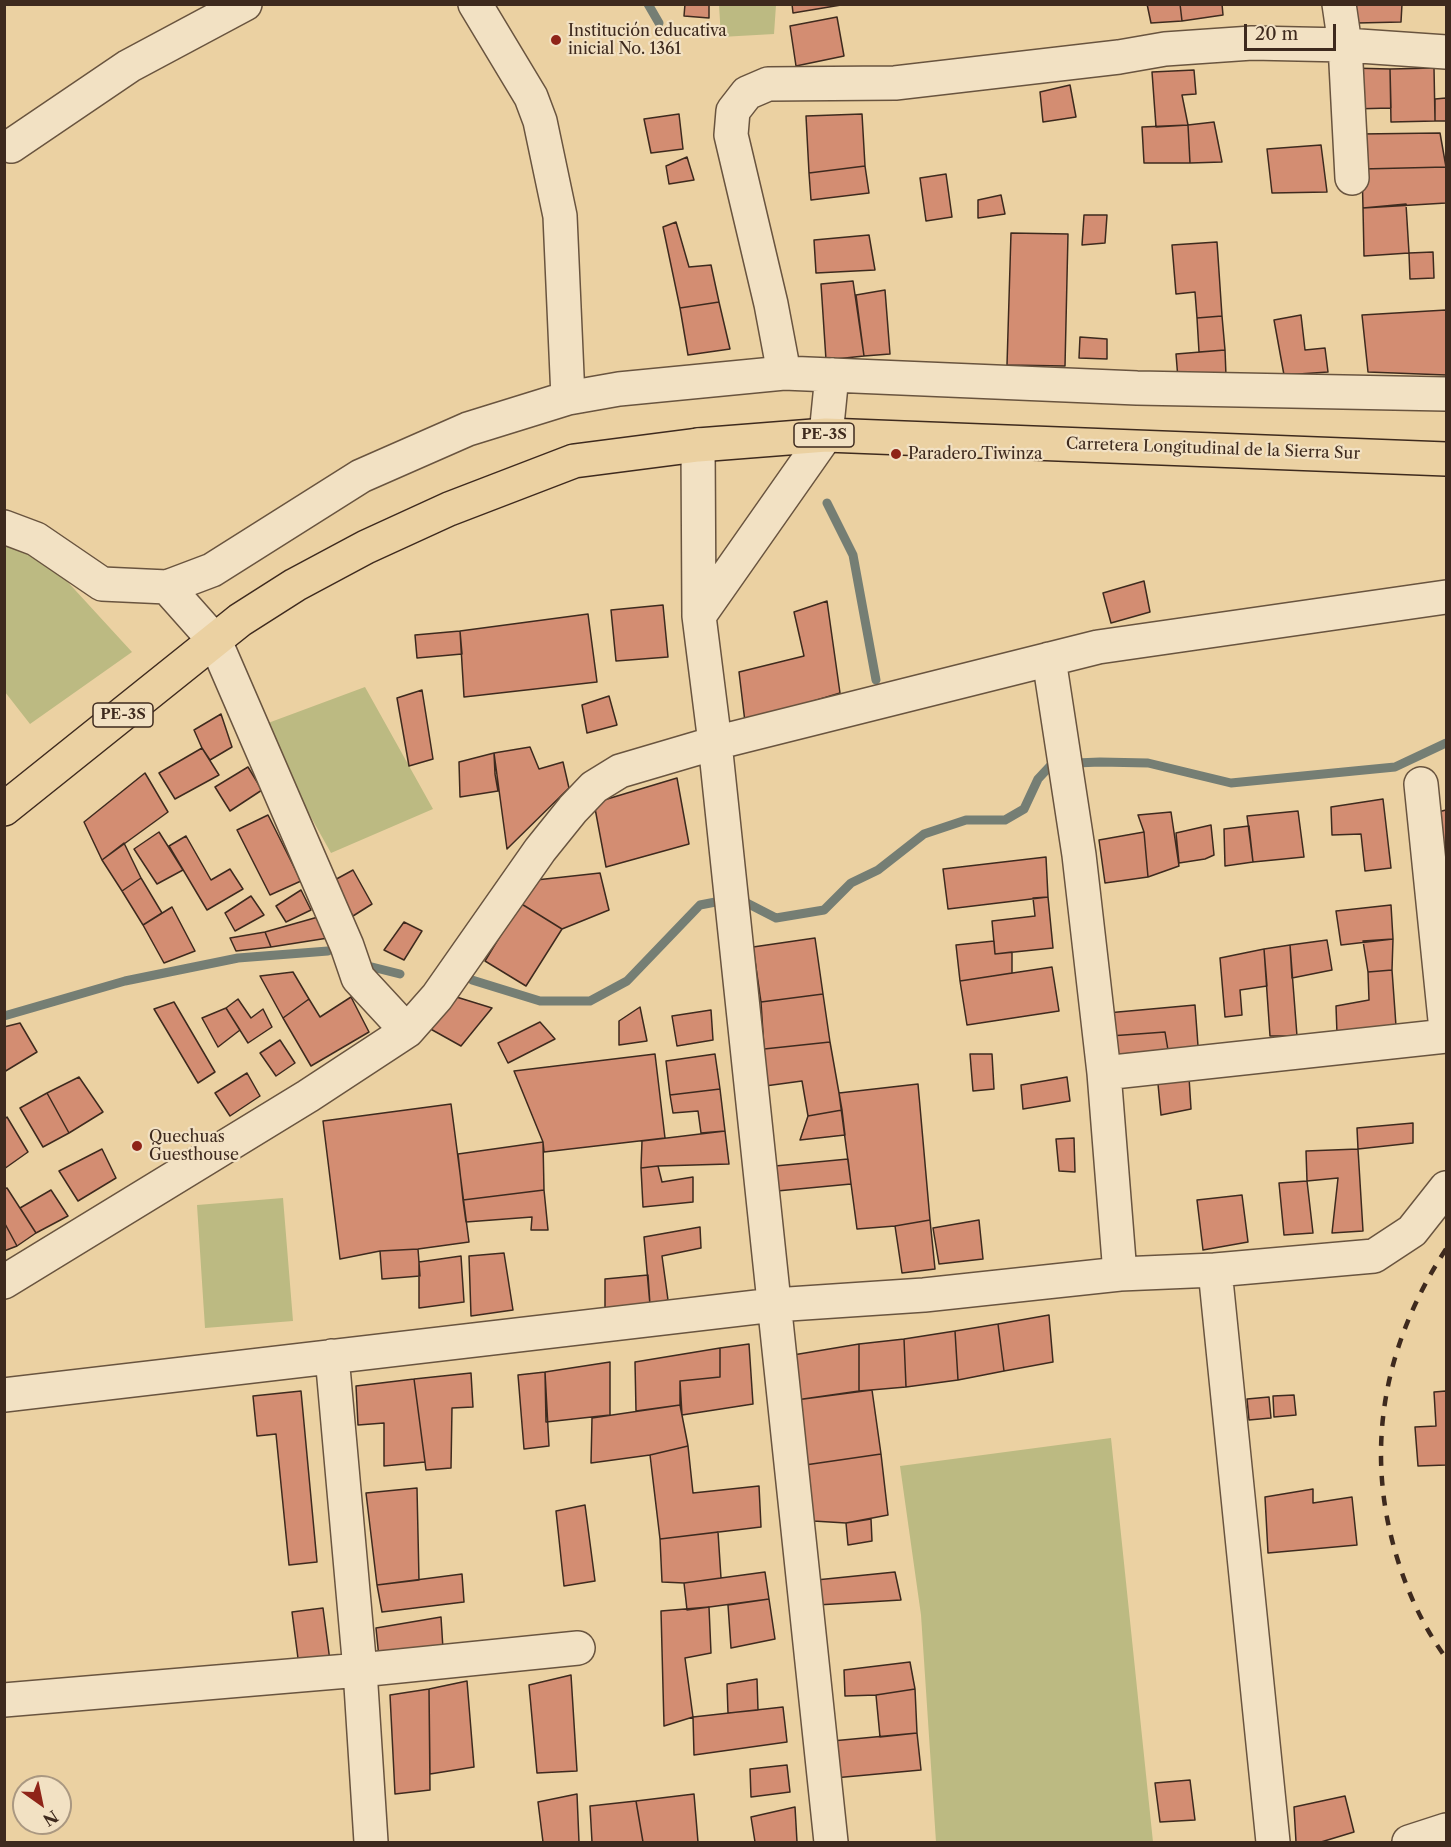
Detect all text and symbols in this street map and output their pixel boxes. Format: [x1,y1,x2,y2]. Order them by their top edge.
scale bar [1247,12,1338,50]
place label: Institución educativa inicial No. 1361 [568,21,727,59]
text: 20 m [1255,23,1298,45]
marker: Institución educativa inicial No. 1361 [549,33,563,47]
road number: PE-3S [794,423,854,447]
street label: Carretera Longitudinal de la Sierra Sur [1066,434,1360,464]
place label: Paradero Tiwinza [908,444,1042,464]
marker: Paradero Tiwinza [889,447,903,461]
road number: PE-3S [93,703,153,727]
place label: Quechuas Guesthouse [149,1127,239,1165]
marker: Quechuas Guesthouse [130,1139,144,1153]
north arrow [12,1775,72,1835]
text: N [39,1806,62,1831]

